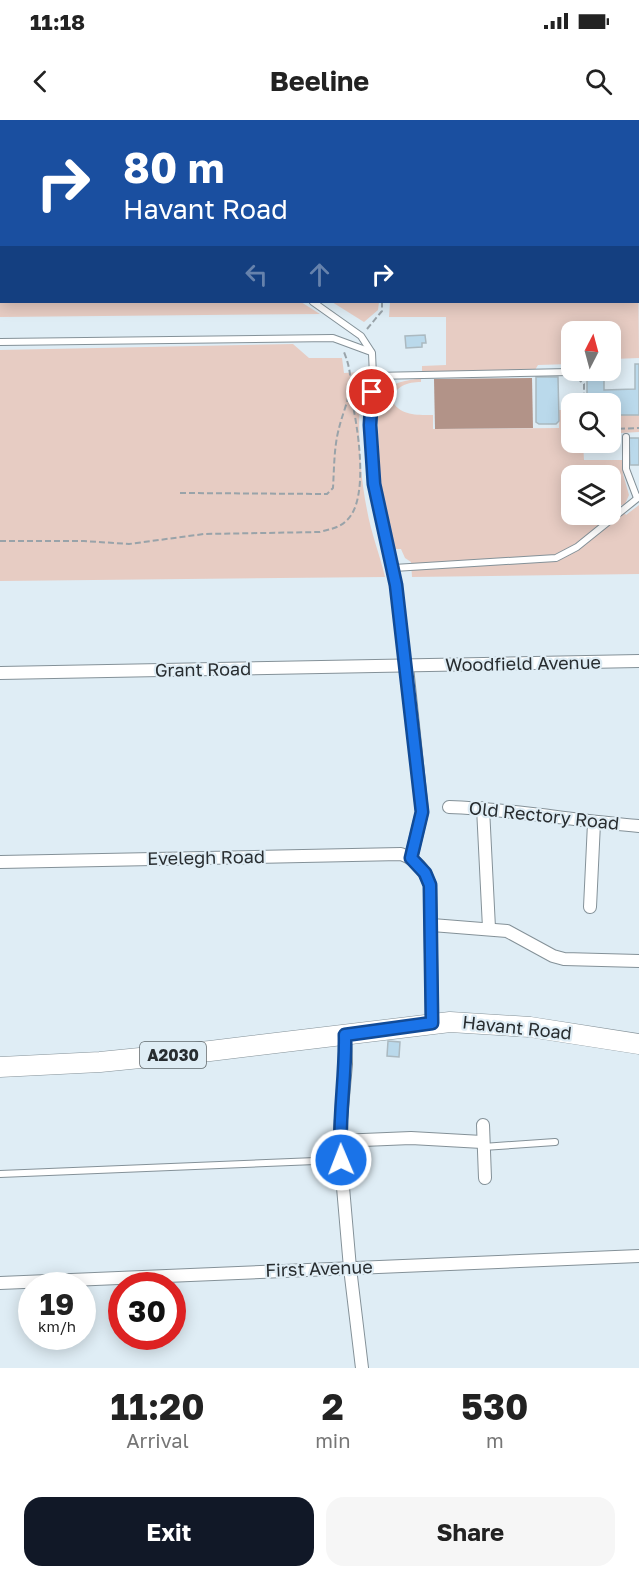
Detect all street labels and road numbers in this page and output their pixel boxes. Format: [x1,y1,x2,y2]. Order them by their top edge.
street label: Woodfield Avenue [445,651,601,675]
street label: Grant Road [155,657,251,681]
street label: Old Rectory Road [468,796,620,834]
street label: Evelegh Road [147,845,265,869]
street label: Havant Road [461,1010,573,1044]
road number: A2030 [140,1042,206,1068]
street label: First Avenue [265,1255,373,1281]

